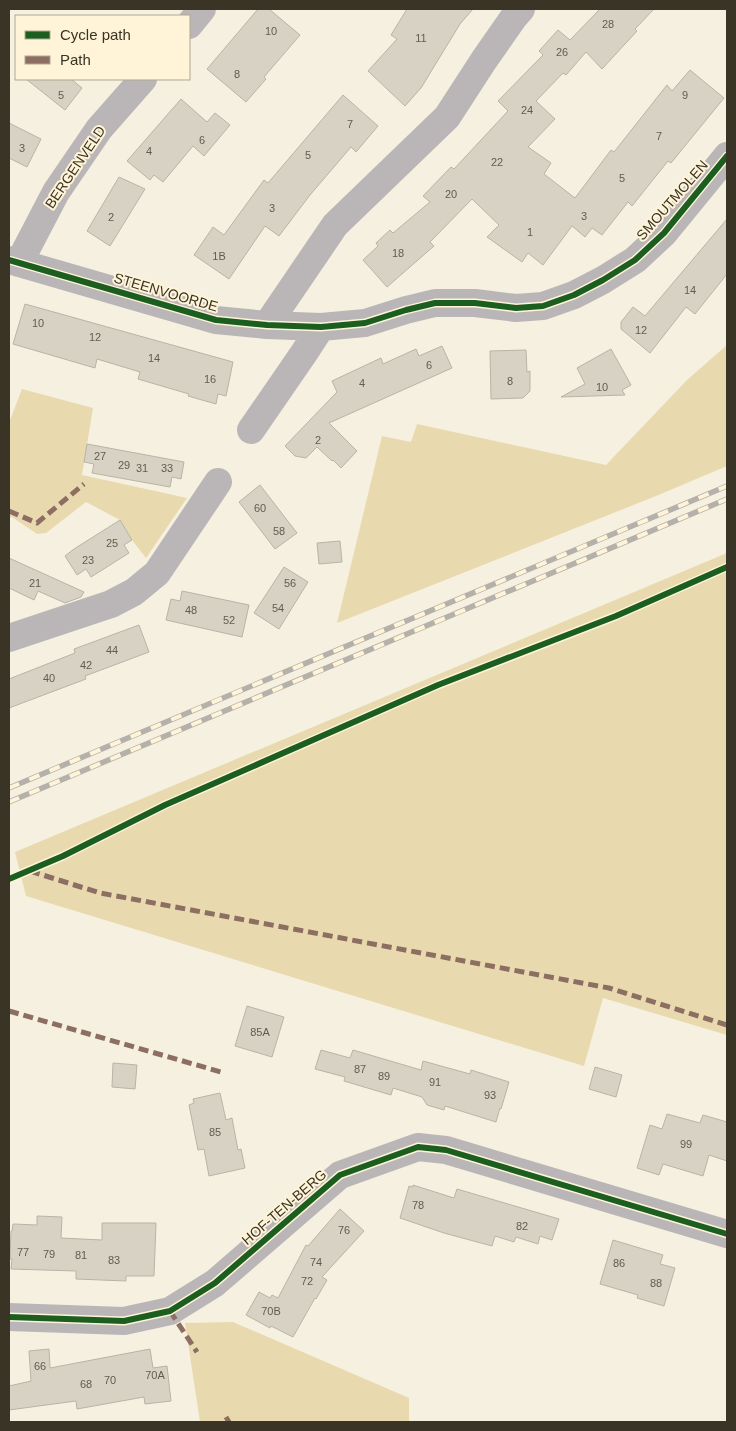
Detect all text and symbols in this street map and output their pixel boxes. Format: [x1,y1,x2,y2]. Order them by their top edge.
legend [15,15,190,80]
house number: 28 [602,18,614,30]
house number: 10 [265,25,277,37]
text: Cycle path [60,26,131,43]
house number: 11 [415,32,427,44]
house number: 26 [556,46,568,58]
text: Path [60,51,91,68]
house number: 8 [234,68,240,80]
house number: 5 [58,89,64,101]
house number: 9 [682,89,688,101]
house number: 24 [521,104,533,116]
house number: 7 [347,118,353,130]
street label: BERGENVELD [42,123,108,211]
house number: 7 [656,130,662,142]
house number: 6 [199,134,205,146]
house number: 3 [19,142,25,154]
house number: 4 [146,145,152,157]
house number: 5 [305,149,311,161]
house number: 22 [491,156,503,168]
street label: SMOUTMOLEN [633,157,711,243]
house number: 5 [619,172,625,184]
house number: 20 [445,188,457,200]
house number: 3 [269,202,275,214]
house number: 3 [581,210,587,222]
house number: 2 [108,211,114,223]
house number: 1 [527,226,533,238]
house number: 18 [392,247,404,259]
house number: 1B [212,250,226,262]
street label: STEENVOORDE [112,270,220,314]
house number: 14 [684,284,696,296]
house number: 10 [32,317,44,329]
house number: 12 [635,324,647,336]
house number: 12 [89,331,101,343]
house number: 14 [148,352,160,364]
house number: 6 [426,359,432,371]
house number: 16 [204,373,216,385]
house number: 8 [507,375,513,387]
house number: 4 [359,377,365,389]
house number: 10 [596,381,608,393]
house number: 2 [315,434,321,446]
house number: 27 [94,450,106,462]
house number: 29 [118,459,130,471]
house number: 31 [136,462,148,474]
house number: 33 [161,462,173,474]
house number: 60 [254,502,266,514]
house number: 58 [273,525,285,537]
house number: 25 [106,537,118,549]
house number: 23 [82,554,94,566]
house number: 21 [29,577,41,589]
house number: 56 [284,577,296,589]
house number: 54 [272,602,284,614]
house number: 48 [185,604,197,616]
house number: 52 [223,614,235,626]
house number: 44 [106,644,118,656]
house number: 42 [80,659,92,671]
house number: 40 [43,672,55,684]
house number: 85A [250,1026,270,1038]
house number: 87 [354,1063,366,1075]
house number: 89 [378,1070,390,1082]
house number: 91 [429,1076,441,1088]
house number: 93 [484,1089,496,1101]
house number: 85 [209,1126,221,1138]
house number: 99 [680,1138,692,1150]
street label: HOF-TEN-BERG [239,1166,329,1248]
house number: 78 [412,1199,424,1211]
house number: 82 [516,1220,528,1232]
house number: 76 [338,1224,350,1236]
house number: 77 [17,1246,29,1258]
house number: 79 [43,1248,55,1260]
house number: 81 [75,1249,87,1261]
house number: 83 [108,1254,120,1266]
house number: 74 [310,1256,322,1268]
house number: 86 [613,1257,625,1269]
house number: 72 [301,1275,313,1287]
house number: 88 [650,1277,662,1289]
house number: 70B [261,1305,281,1317]
house number: 66 [34,1360,46,1372]
house number: 70A [145,1369,165,1381]
house number: 70 [104,1374,116,1386]
house number: 68 [80,1378,92,1390]

